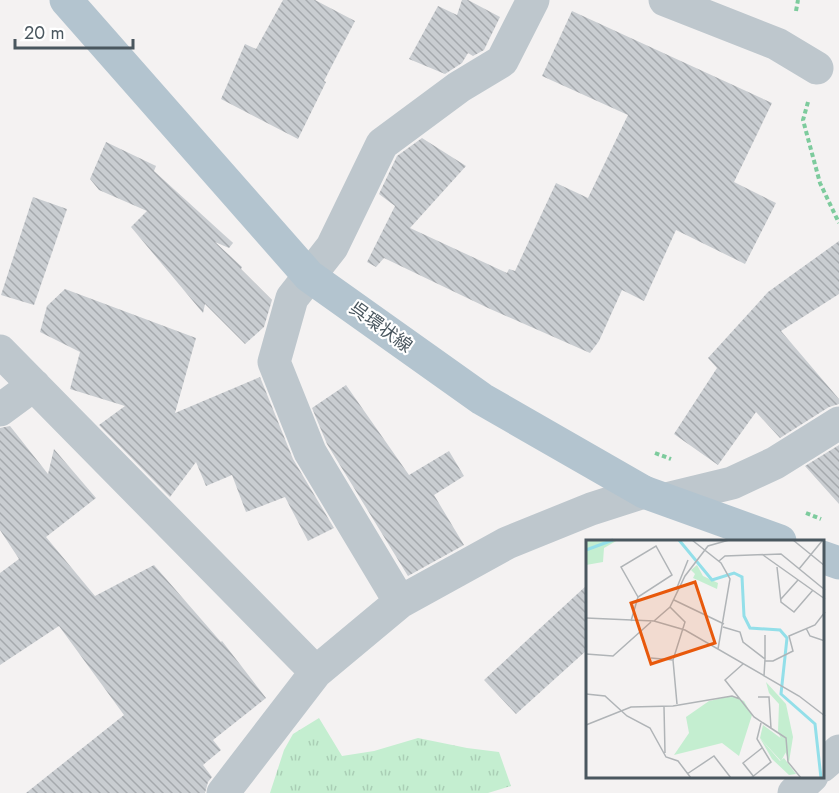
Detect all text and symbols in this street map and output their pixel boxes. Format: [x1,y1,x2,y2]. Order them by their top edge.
scale bar [15,12,134,50]
text: 20 m [24,20,64,46]
street label: 呉環状線 [344,295,418,359]
inset map [586,540,824,778]

